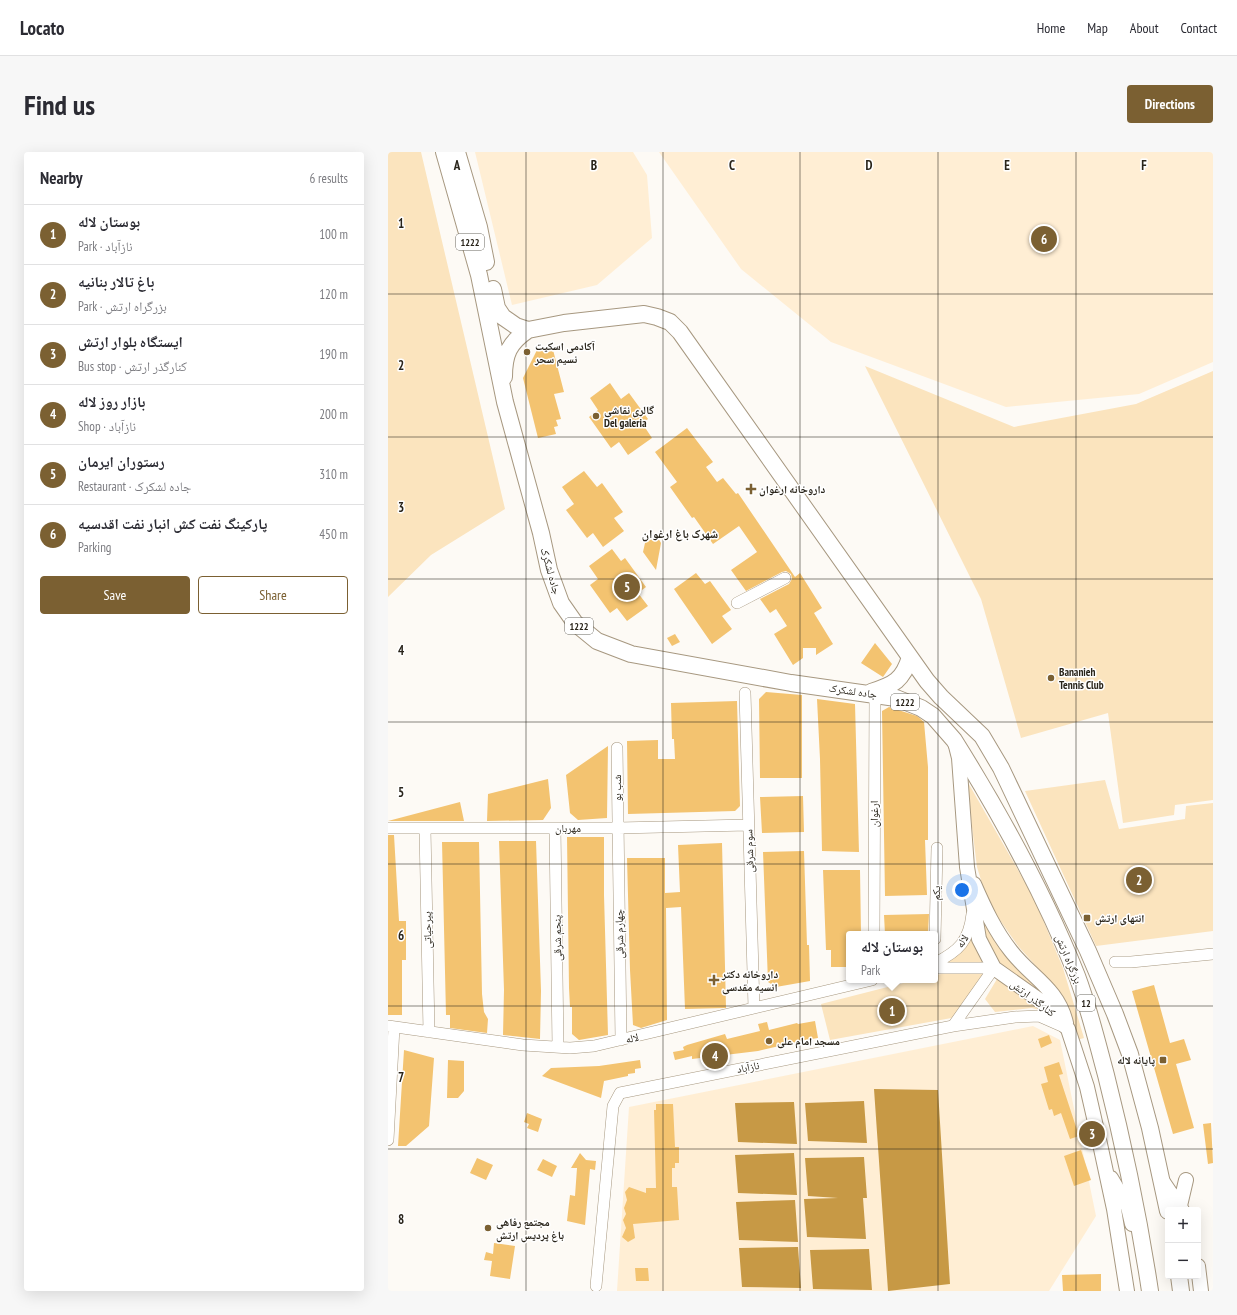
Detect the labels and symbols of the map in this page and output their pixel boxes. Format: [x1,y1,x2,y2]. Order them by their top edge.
text: A [453,157,461,174]
text: B [591,157,597,174]
text: C [729,157,735,174]
text: D [866,157,873,174]
text: E [1004,157,1010,174]
text: F [1141,157,1147,174]
text: 1 [398,215,404,232]
pin: 6 [1031,224,1057,254]
road number: 1222 [456,234,484,250]
place label: آکادمی اسکیت نسیم سحر [534,339,595,367]
marker: آکادمی اسکیت نسیم سحر [522,347,532,357]
text: 2 [398,357,404,374]
place label: گالرى نقاشى Del galeria [604,403,654,430]
marker: گالرى نقاشى Del galeria [591,411,601,421]
place label: داروخانه ارغوان [759,482,826,497]
marker: داروخانه ارغوان [746,484,756,494]
text: 3 [398,499,404,516]
district label: شهرک باغ ارغوان [642,526,718,542]
street label: جاده لشکرک [538,546,564,596]
pin: 5 [614,572,640,602]
road number: 1222 [565,618,593,634]
text: 4 [398,642,405,659]
place label: Bananieh Tennis Club [1059,665,1104,692]
marker: Bananieh Tennis Club [1046,673,1056,683]
street label: جاده لشکرک [828,681,878,701]
road number: 1222 [891,694,919,710]
street label: شب بو [610,775,624,801]
text: 5 [398,784,404,801]
street label: ارغوان [867,801,881,827]
street label: مهربان [555,821,581,835]
street label: سوم شرقی [741,829,757,873]
pin: 2 [1126,865,1152,895]
your location [952,880,972,900]
street label: یکم [929,885,944,900]
street label: چهارم شرقی [612,909,626,959]
street label: پیرحیاتی [420,911,434,949]
place label: انتهای ارتش [1095,911,1144,926]
marker: انتهای ارتش [1082,913,1092,923]
street label: پنجم شرقی [550,914,565,961]
text: 6 [398,927,404,944]
street label: لاله [953,931,972,950]
street label: بزرگراه ارتش [1052,932,1086,986]
place label: داروخانه دکتر انسیه مقدسی [721,967,778,995]
marker: داروخانه دکتر انسیه مقدسی [709,975,719,985]
street label: کنارگذر ارتش [1008,976,1059,1020]
road number: 12 [1077,995,1095,1011]
pin: 1 [879,996,905,1026]
street label: لاله [624,1030,640,1046]
place label: مسجد امام علی [777,1034,840,1049]
marker: مسجد امام علی [764,1036,774,1046]
pin: 4 [702,1041,728,1071]
place label: پایانه لاله [1117,1053,1155,1067]
marker: پایانه لاله [1158,1055,1168,1065]
street label: نازآباد [735,1058,761,1076]
text: 7 [398,1069,404,1086]
pin: 3 [1079,1119,1105,1149]
text: 8 [398,1211,404,1228]
place label: مجتمع رفاهی باغ پردیس ارتش [496,1215,564,1243]
marker: مجتمع رفاهی باغ پردیس ارتش [483,1223,493,1233]

